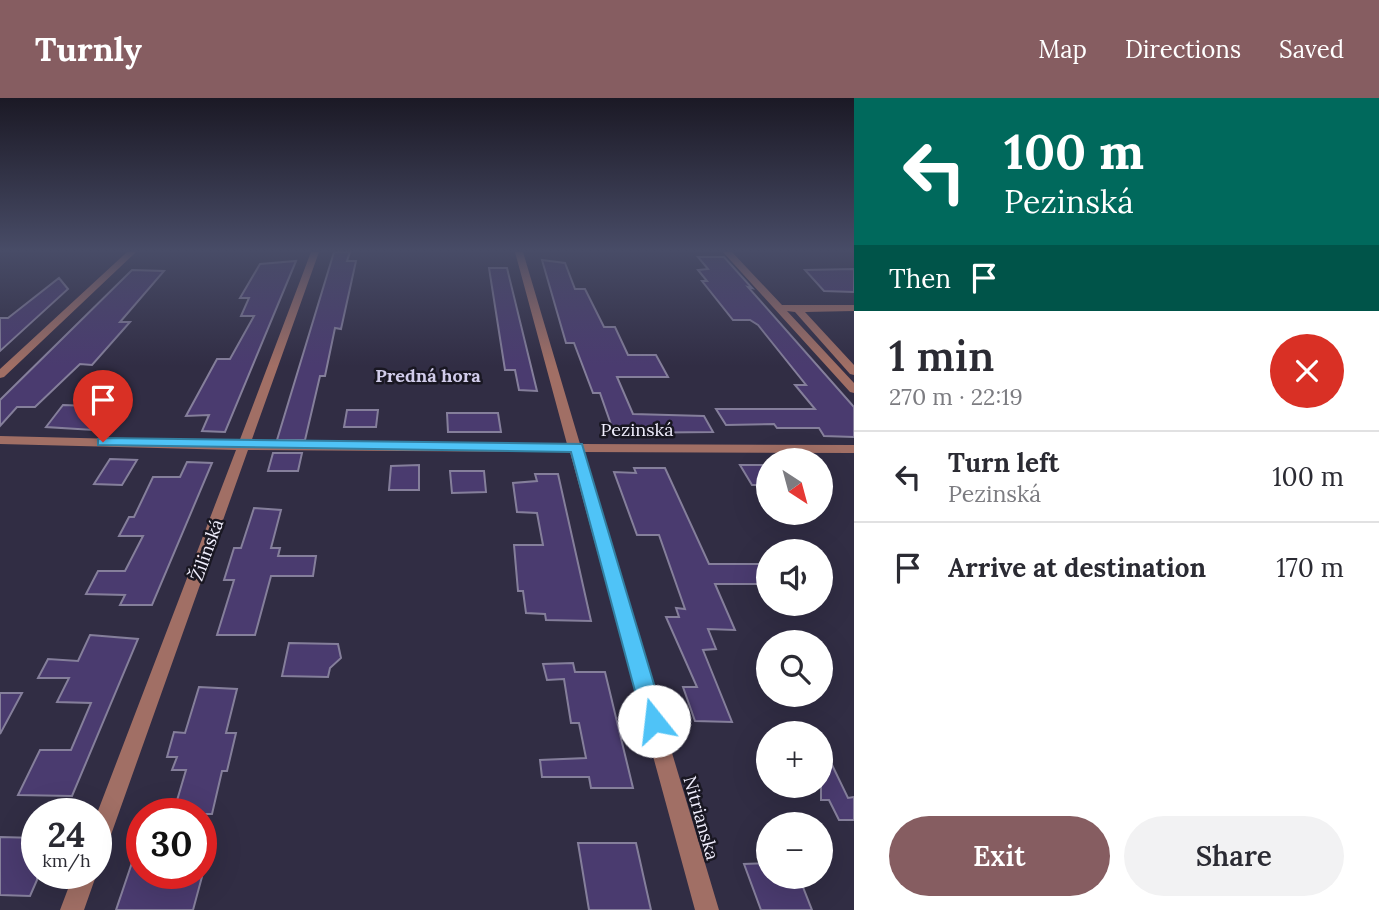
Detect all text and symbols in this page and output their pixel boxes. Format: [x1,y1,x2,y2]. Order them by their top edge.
text: Turnly [35,28,142,70]
text: Map [1038,34,1087,65]
text: Directions [1125,34,1241,65]
text: Saved [1279,34,1344,65]
text: 100 m [1004,120,1144,182]
icon: left [889,126,980,217]
text: Pezinská [1004,181,1134,222]
icon: arrive [965,259,1003,297]
text: Then [889,262,951,295]
text: 1 min [889,329,994,383]
button: close [1270,334,1344,408]
district label: Predná hora [375,364,481,387]
pin [73,370,133,442]
icon: arrive [84,381,122,419]
text: 270 m · 22:19 [889,382,1023,411]
street label: Pezinská [601,418,673,441]
text: Turn left [948,446,1059,479]
north arrow [756,448,833,525]
map controls [756,448,833,889]
icon: left [889,458,927,496]
text: 100 m [1272,460,1344,493]
text: Pezinská [948,479,1041,508]
street label: Žilinská [185,516,228,584]
button: sound [756,539,833,616]
icon: arrive [889,549,927,587]
text: Arrive at destination [948,551,1206,584]
text: 170 m [1276,551,1344,584]
button: search [756,630,833,707]
position arrow [617,684,691,758]
button: + [756,721,833,798]
street label: Nitrianska [679,773,724,863]
speed limit sign: 30 [126,798,217,889]
text: 24 [48,812,85,857]
button: − [756,812,833,889]
button: Exit [889,816,1110,896]
button: Share [1124,816,1344,896]
text: km/h [42,849,91,872]

